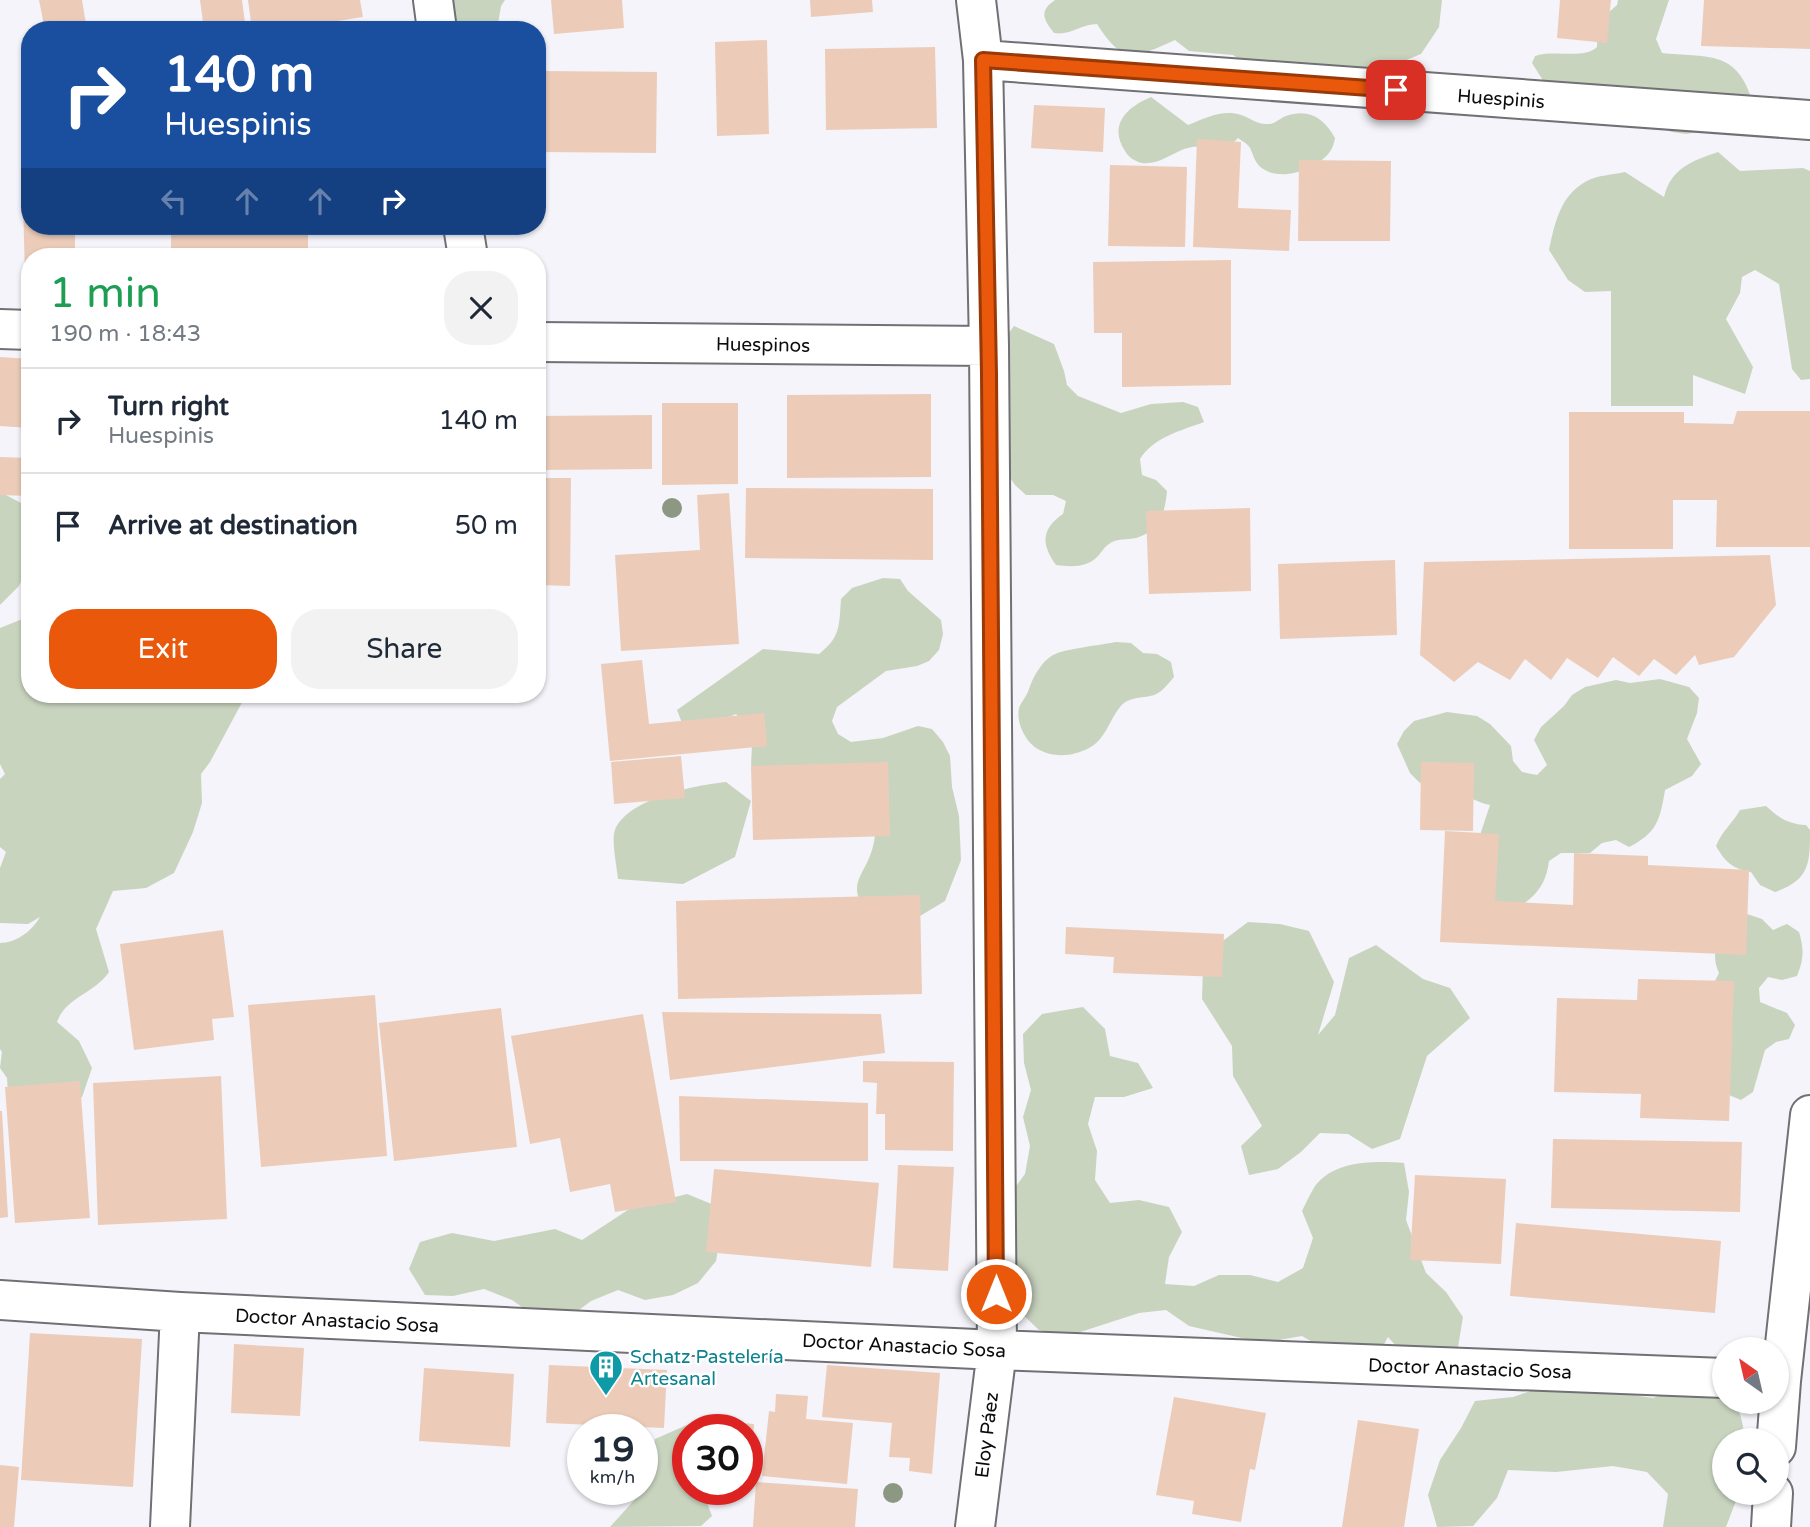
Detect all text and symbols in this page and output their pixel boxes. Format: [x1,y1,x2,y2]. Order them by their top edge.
text: 140 m [164,46,314,105]
icon: right [49,49,140,140]
pin [1366,60,1426,120]
icon: arrive [1377,71,1415,109]
street label: Huespinis [1456,85,1545,113]
text: Huespinis [164,106,312,144]
icon: left [155,182,193,220]
icon: ahead [228,182,266,220]
icon: ahead [301,182,339,220]
icon: right [374,182,412,220]
text: 1 min [49,268,161,319]
button: close [444,271,518,345]
text: 190 m · 18:43 [49,320,201,348]
street label: Huespinos [716,333,810,357]
text: Turn right [108,391,229,422]
icon: right [49,402,87,440]
text: 140 m [438,405,518,436]
text: Huespinis [108,422,214,450]
icon: arrive [49,507,87,545]
text: Arrive at destination [108,510,358,541]
text: 50 m [455,510,518,541]
button: Exit [49,609,277,689]
button: Share [291,609,518,689]
position arrow [959,1257,1033,1331]
street label: Doctor Anastacio Sosa [234,1305,439,1337]
street label: Doctor Anastacio Sosa [801,1330,1006,1362]
north arrow [1712,1337,1788,1414]
map controls [1712,1337,1789,1505]
place label: Schatz Pastelería Artesanal [630,1346,784,1390]
building icon: Schatz Pastelería Artesanal [587,1348,625,1397]
street label: Doctor Anastacio Sosa [1368,1354,1572,1384]
street label: Eloy Páez [971,1391,1003,1479]
speed limit sign: 30 [672,1414,763,1505]
button: search [1712,1428,1789,1505]
text: 19 [591,1429,634,1471]
text: km/h [590,1466,635,1488]

